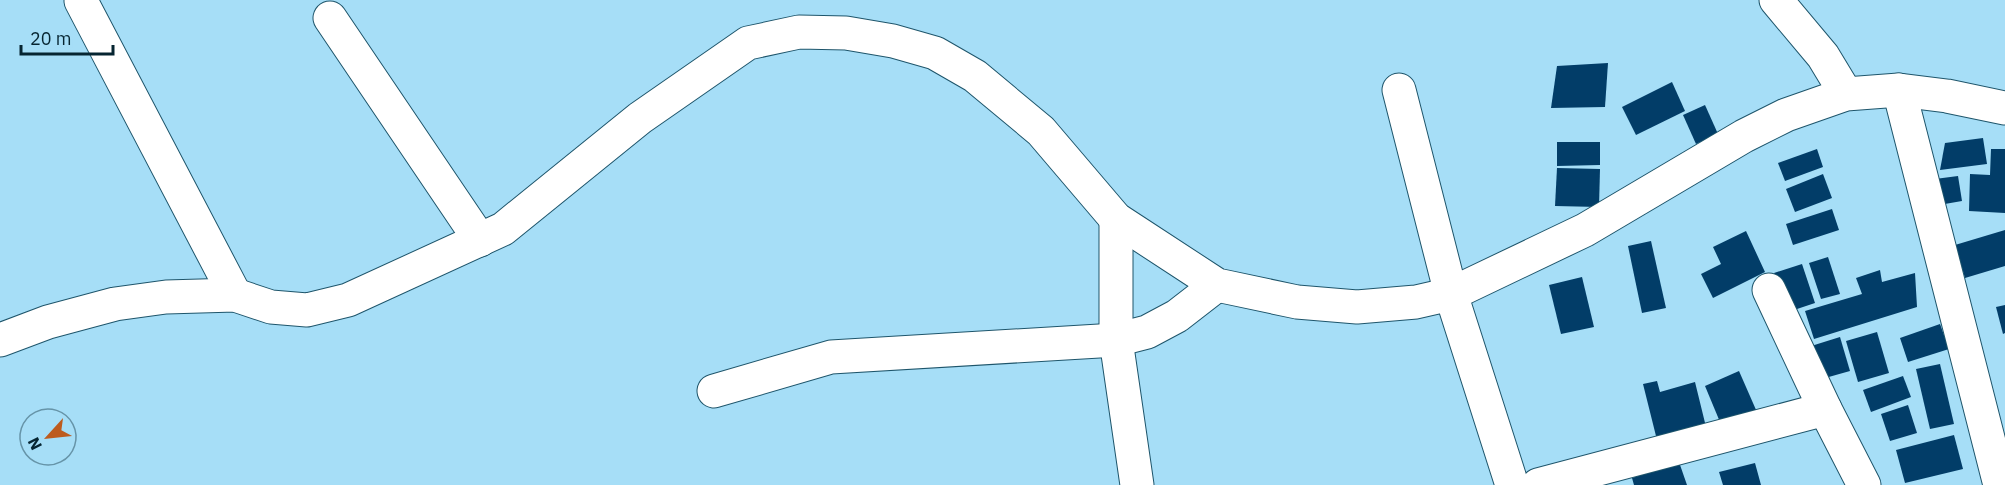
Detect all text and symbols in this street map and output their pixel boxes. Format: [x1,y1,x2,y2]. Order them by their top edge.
scale bar [21,18,112,56]
text: 20 m [30,27,72,50]
north arrow [18,407,78,467]
text: N [23,434,46,454]

